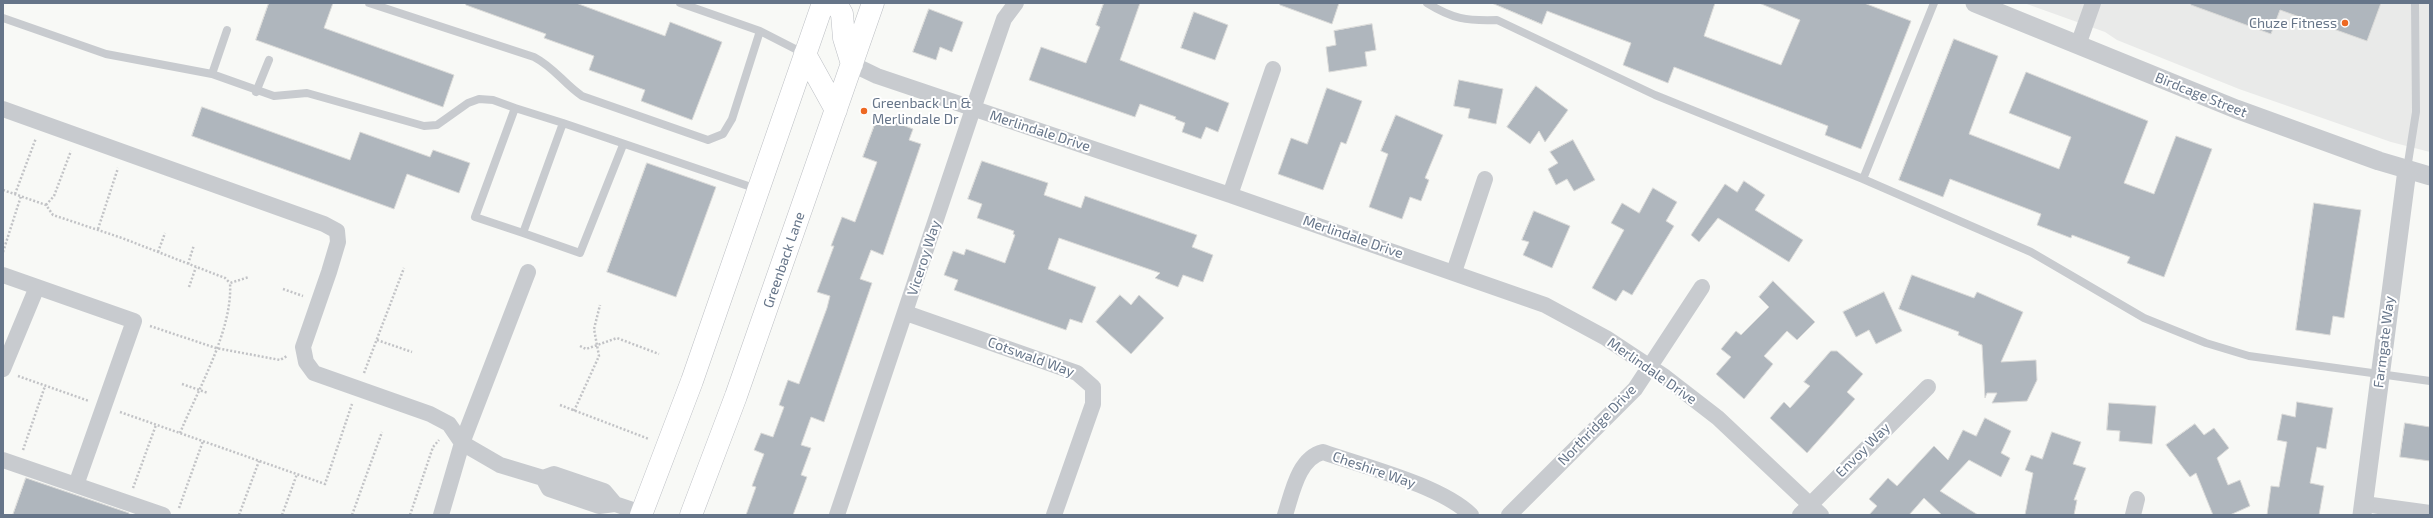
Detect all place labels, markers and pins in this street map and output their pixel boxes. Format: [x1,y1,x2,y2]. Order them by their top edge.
place label: Chuze Fitness [2249,15,2337,31]
marker: Chuze Fitness [2340,18,2350,28]
place label: Greenback Ln & Merlindale Dr [872,95,971,128]
marker: Greenback Ln & Merlindale Dr [859,106,869,116]

